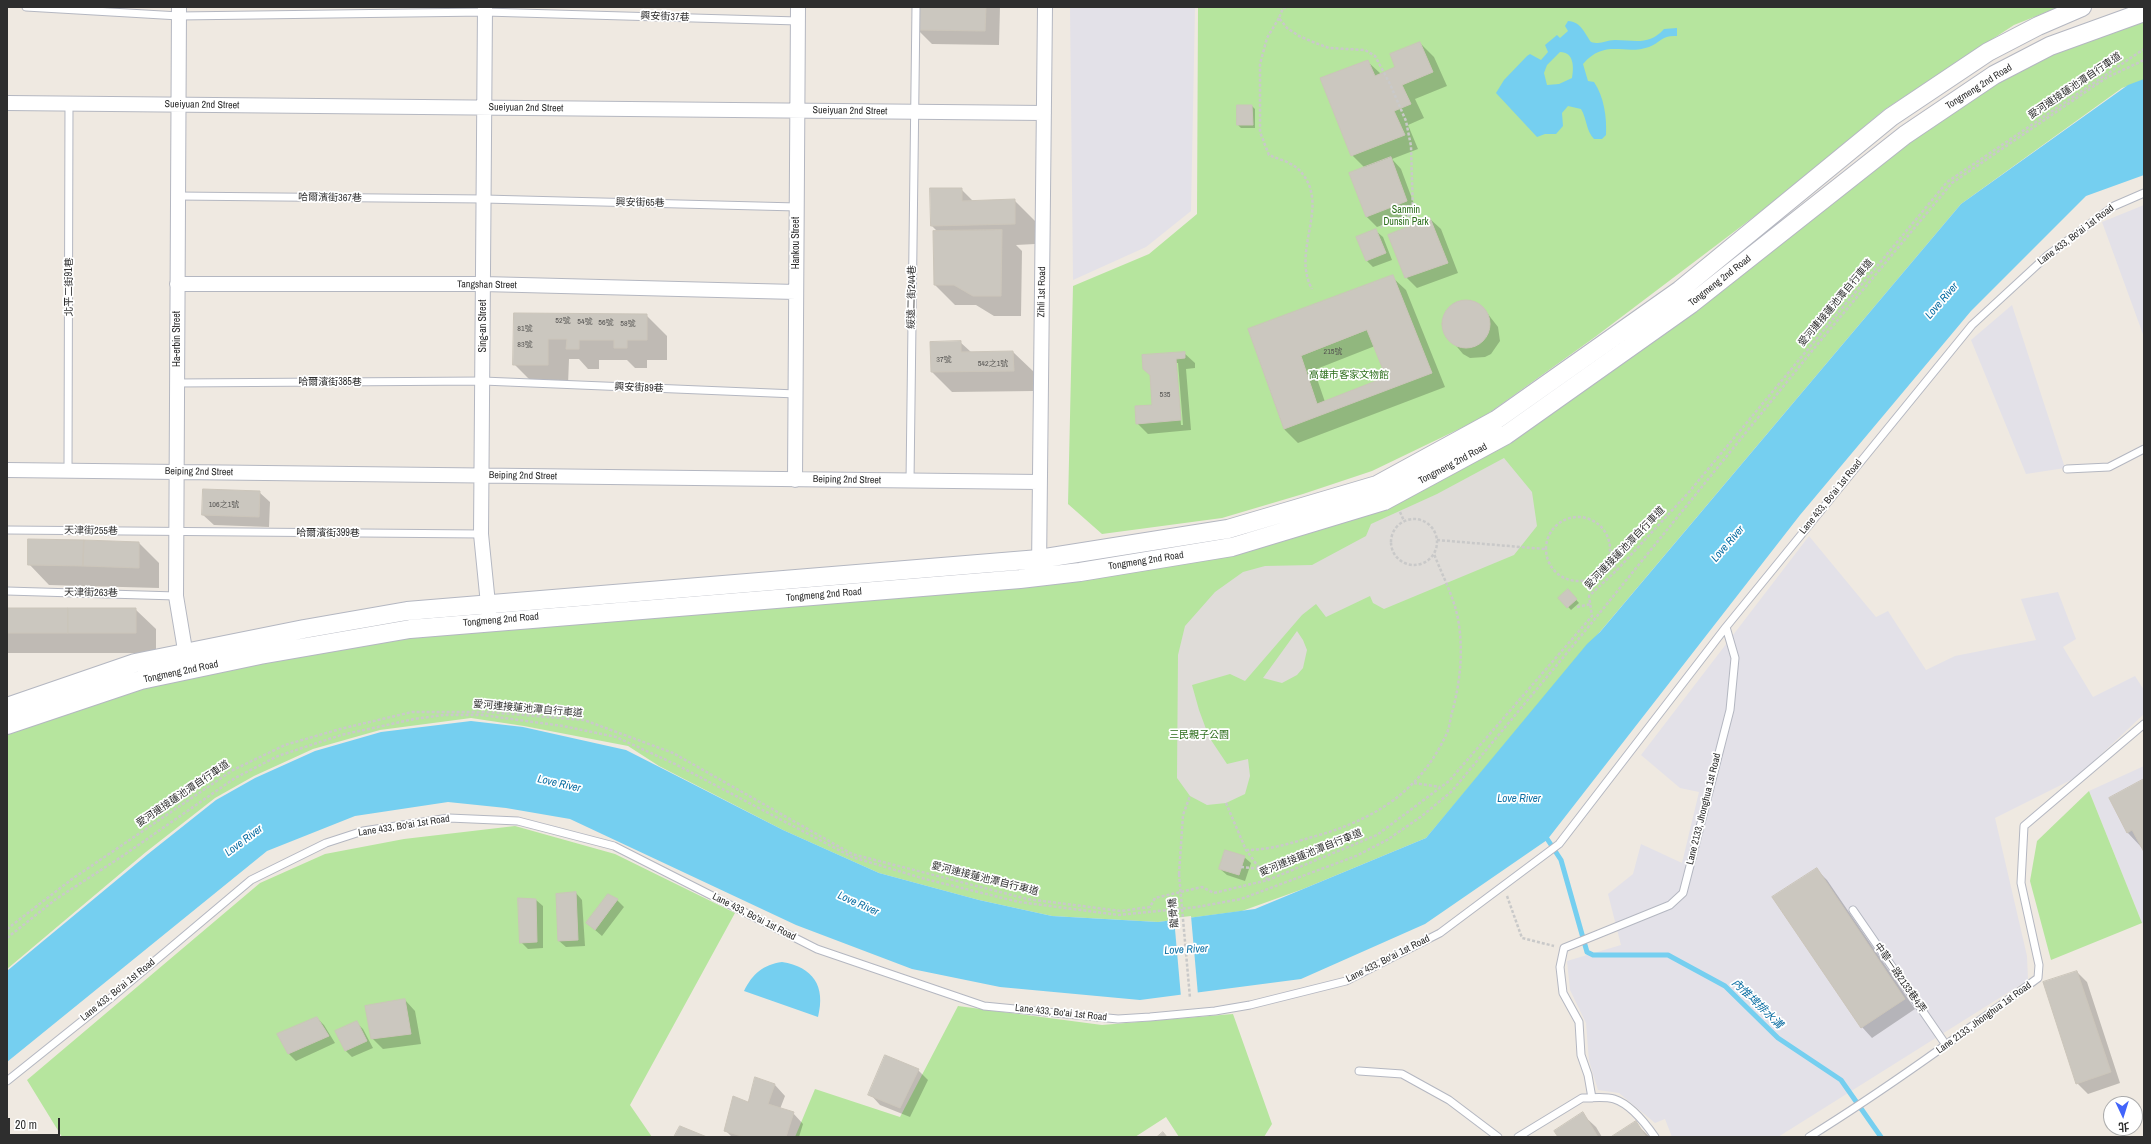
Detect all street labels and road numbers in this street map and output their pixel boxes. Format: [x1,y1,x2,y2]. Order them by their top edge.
street label: 興安街37巷 [640,10,690,24]
street label: 愛河連接蓮池潭自行車道 [2026,50,2124,122]
street label: Tongmeng 2nd Road [1944,62,2014,112]
street label: Sueiyuan 2nd Street [165,98,239,112]
street label: Sueiyuan 2nd Street [489,101,563,115]
street label: Sueiyuan 2nd Street [813,104,887,118]
street label: 哈爾濱街367巷 [298,191,362,205]
street label: 興安街65巷 [615,197,665,209]
street label: Lane 433, Bo'ai 1st Road [2036,202,2116,268]
street label: Hankou Street [790,217,802,269]
street label: Tongmeng 2nd Road [1686,253,1754,309]
street label: 北平二街91巷 [63,257,75,317]
street label: 愛河連接蓮池潭自行車道 [1796,257,1876,349]
street label: 綏遠二街244巷 [905,265,919,329]
street label: Zihli 1st Road [1036,266,1048,318]
street label: Tangshan Street [457,278,517,292]
street label: Sing-an Street [477,300,489,352]
street label: Ha-erbin Street [171,311,183,367]
street label: 哈爾濱街385巷 [298,376,362,388]
street label: 興安街89巷 [614,381,664,395]
street label: Tongmeng 2nd Road [1417,441,1489,487]
street label: Lane 433, Bo'ai 1st Road [1797,457,1865,537]
street label: Beiping 2nd Street [165,465,233,479]
street label: Beiping 2nd Street [489,469,557,483]
street label: Beiping 2nd Street [813,473,881,487]
street label: 愛河連接蓮池潭自行車道 [1582,504,1668,592]
street label: 天津街255巷 [64,525,118,537]
street label: 哈爾濱街399巷 [296,527,360,539]
street label: Tongmeng 2nd Road [1107,549,1185,573]
street label: Tongmeng 2nd Road [786,586,862,604]
street label: 天津街263巷 [64,587,118,599]
street label: Tongmeng 2nd Road [463,611,539,629]
street label: Tongmeng 2nd Road [143,658,219,686]
street label: 愛河連接蓮池潭自行車道 [473,698,583,720]
street label: Lane 2133, Jhonghua 1st Road [1684,752,1724,866]
street label: 愛河連接蓮池潭自行車道 [134,758,232,830]
street label: Lane 433, Bo'ai 1st Road [357,813,451,839]
street label: 愛河連接蓮池潭自行車道 [1258,827,1364,879]
street label: 愛河連接蓮池潭自行車道 [930,860,1040,898]
street label: Lane 433, Bo'ai 1st Road [710,891,798,943]
street label: 龍骨橋 [1167,898,1181,928]
street label: Lane 433, Bo'ai 1st Road [1344,933,1432,985]
street label: 中華一路2133巷4弄 [1871,941,1929,1015]
street label: Lane 433, Bo'ai 1st Road [78,956,158,1024]
street label: Lane 2133, Jhonghua 1st Road [1934,980,2034,1056]
street label: Lane 433, Bo'ai 1st Road [1014,1002,1108,1024]

